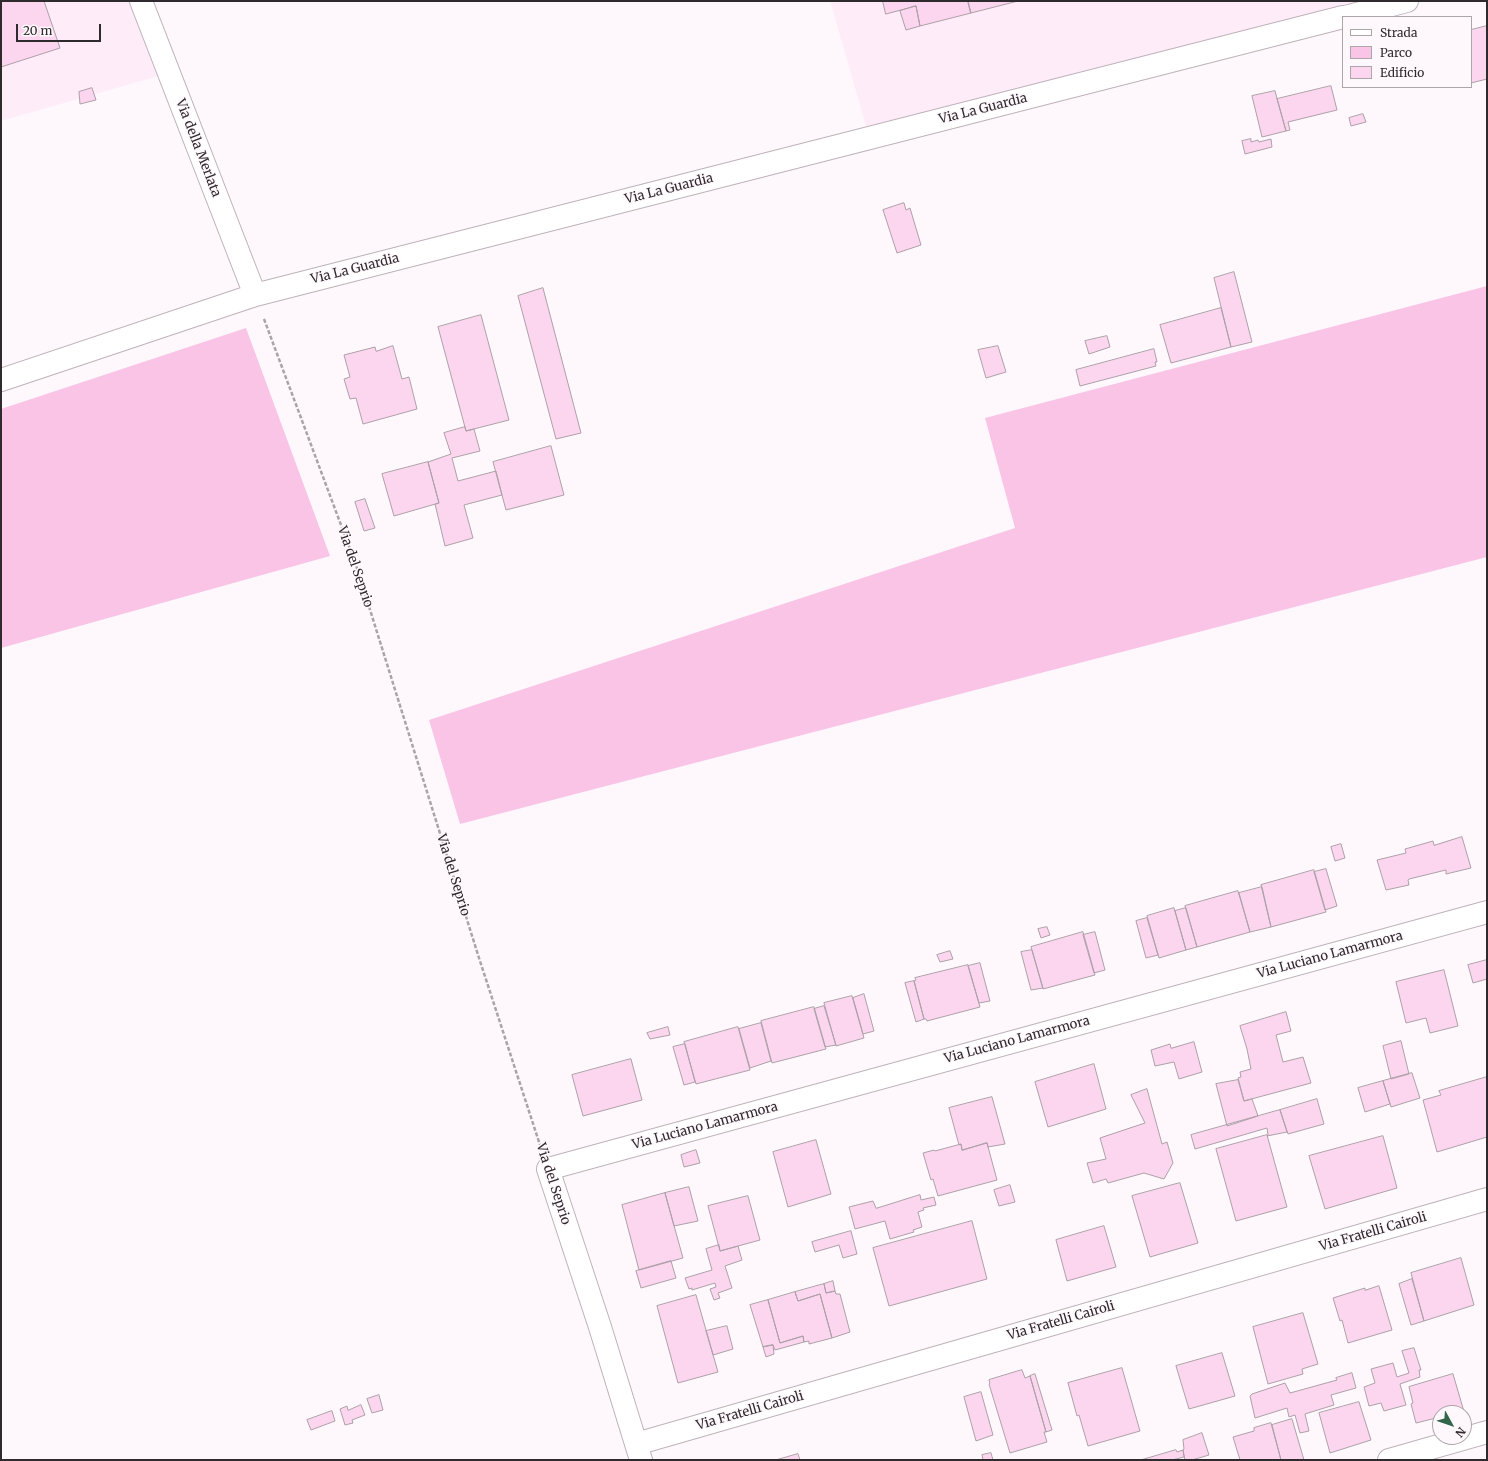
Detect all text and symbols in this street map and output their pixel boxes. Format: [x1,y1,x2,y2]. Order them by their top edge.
scale bar [18,16,103,42]
legend [1342,16,1472,88]
text: 20 m [23,23,52,38]
text: Strada [1380,25,1417,40]
text: Parco [1380,45,1412,60]
text: Edificio [1380,65,1424,80]
street label: Via La Guardia [937,91,1029,127]
street label: Via della Merlata [172,97,224,199]
street label: Via La Guardia [623,171,715,207]
street label: Via La Guardia [309,251,401,287]
street label: Via del Seprio [334,524,376,610]
street label: Via del Seprio [433,832,473,918]
street label: Via Luciano Lamarmora [1256,928,1404,982]
street label: Via Luciano Lamarmora [943,1013,1091,1067]
street label: Via Luciano Lamarmora [631,1099,779,1153]
street label: Via del Seprio [532,1141,574,1227]
street label: Via Fratelli Cairoli [1318,1209,1428,1255]
street label: Via Fratelli Cairoli [1006,1298,1116,1344]
street label: Via Fratelli Cairoli [695,1388,805,1434]
north arrow [1432,1405,1472,1445]
text: N [1452,1424,1469,1440]

